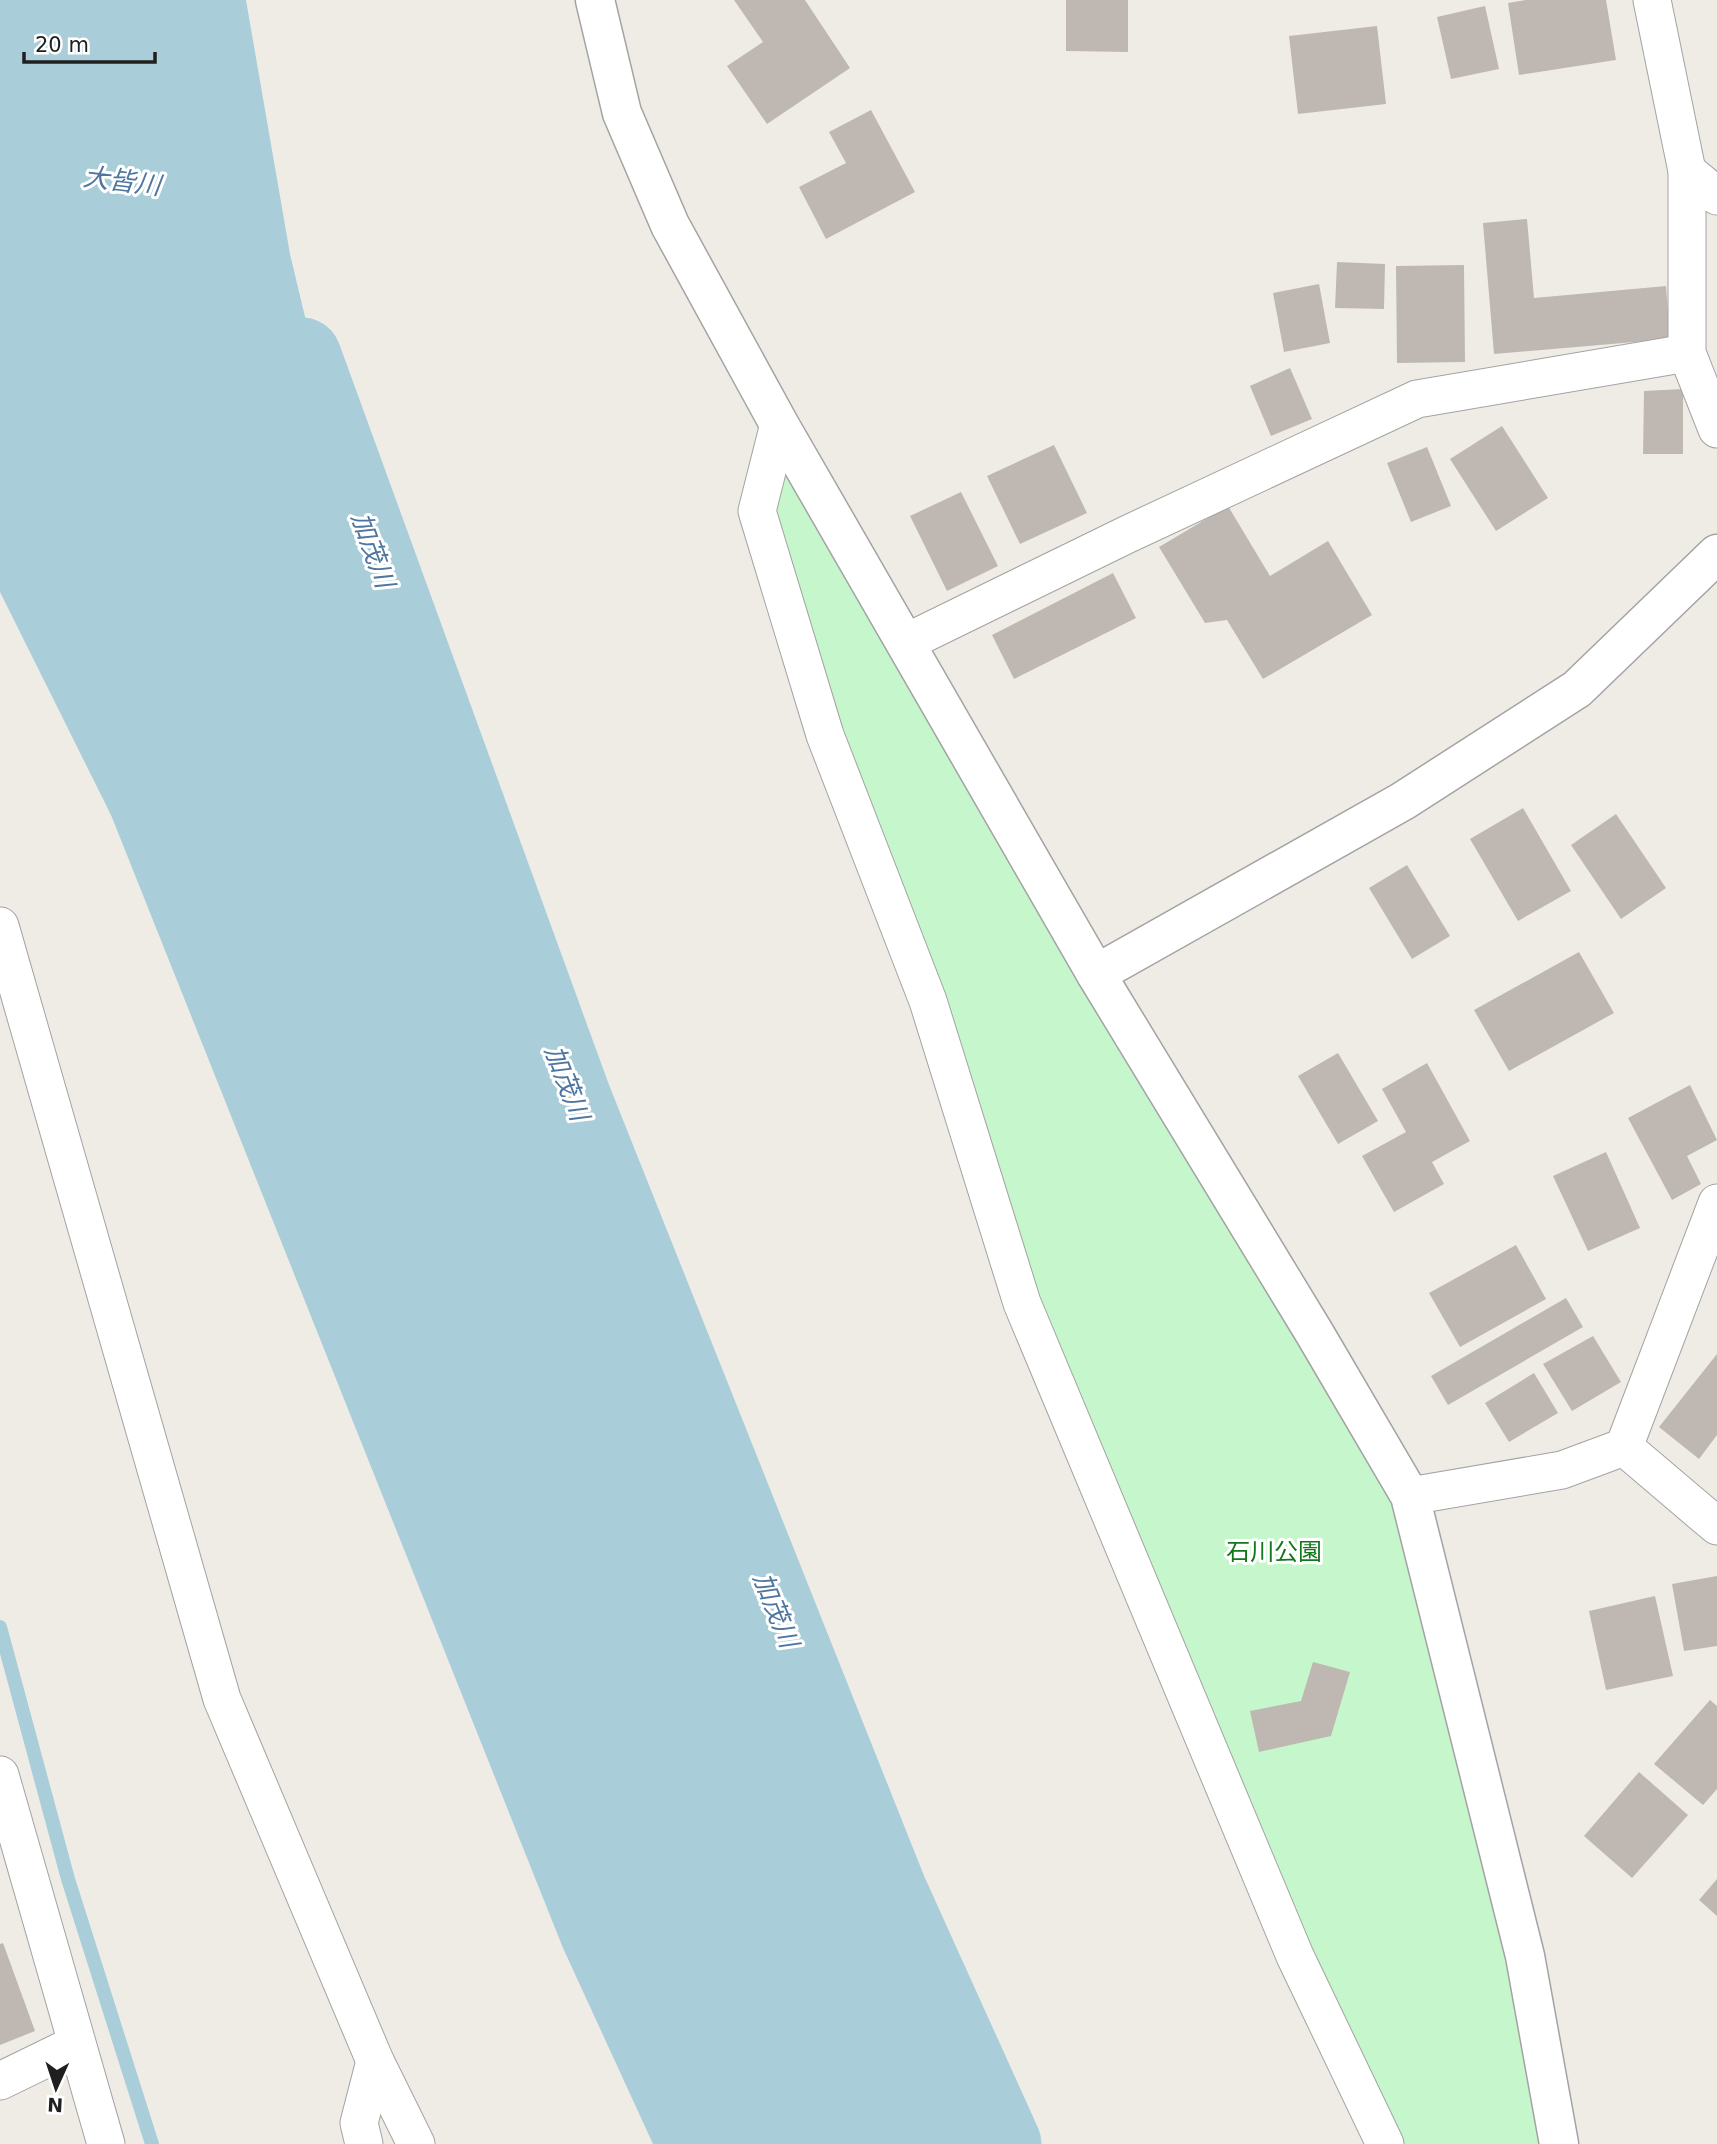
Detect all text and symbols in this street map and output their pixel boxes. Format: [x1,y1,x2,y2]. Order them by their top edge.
scale bar [24,21,156,65]
text: 20 m [35,33,89,57]
water label: 大皆川 [81,161,166,201]
water label: 加茂川 [346,508,401,595]
water label: 加茂川 [539,1041,596,1128]
park label: 石川公園 [1226,1538,1322,1566]
water label: 加茂川 [747,1568,806,1655]
north arrow [21,2053,91,2123]
text: N [47,2094,64,2116]

